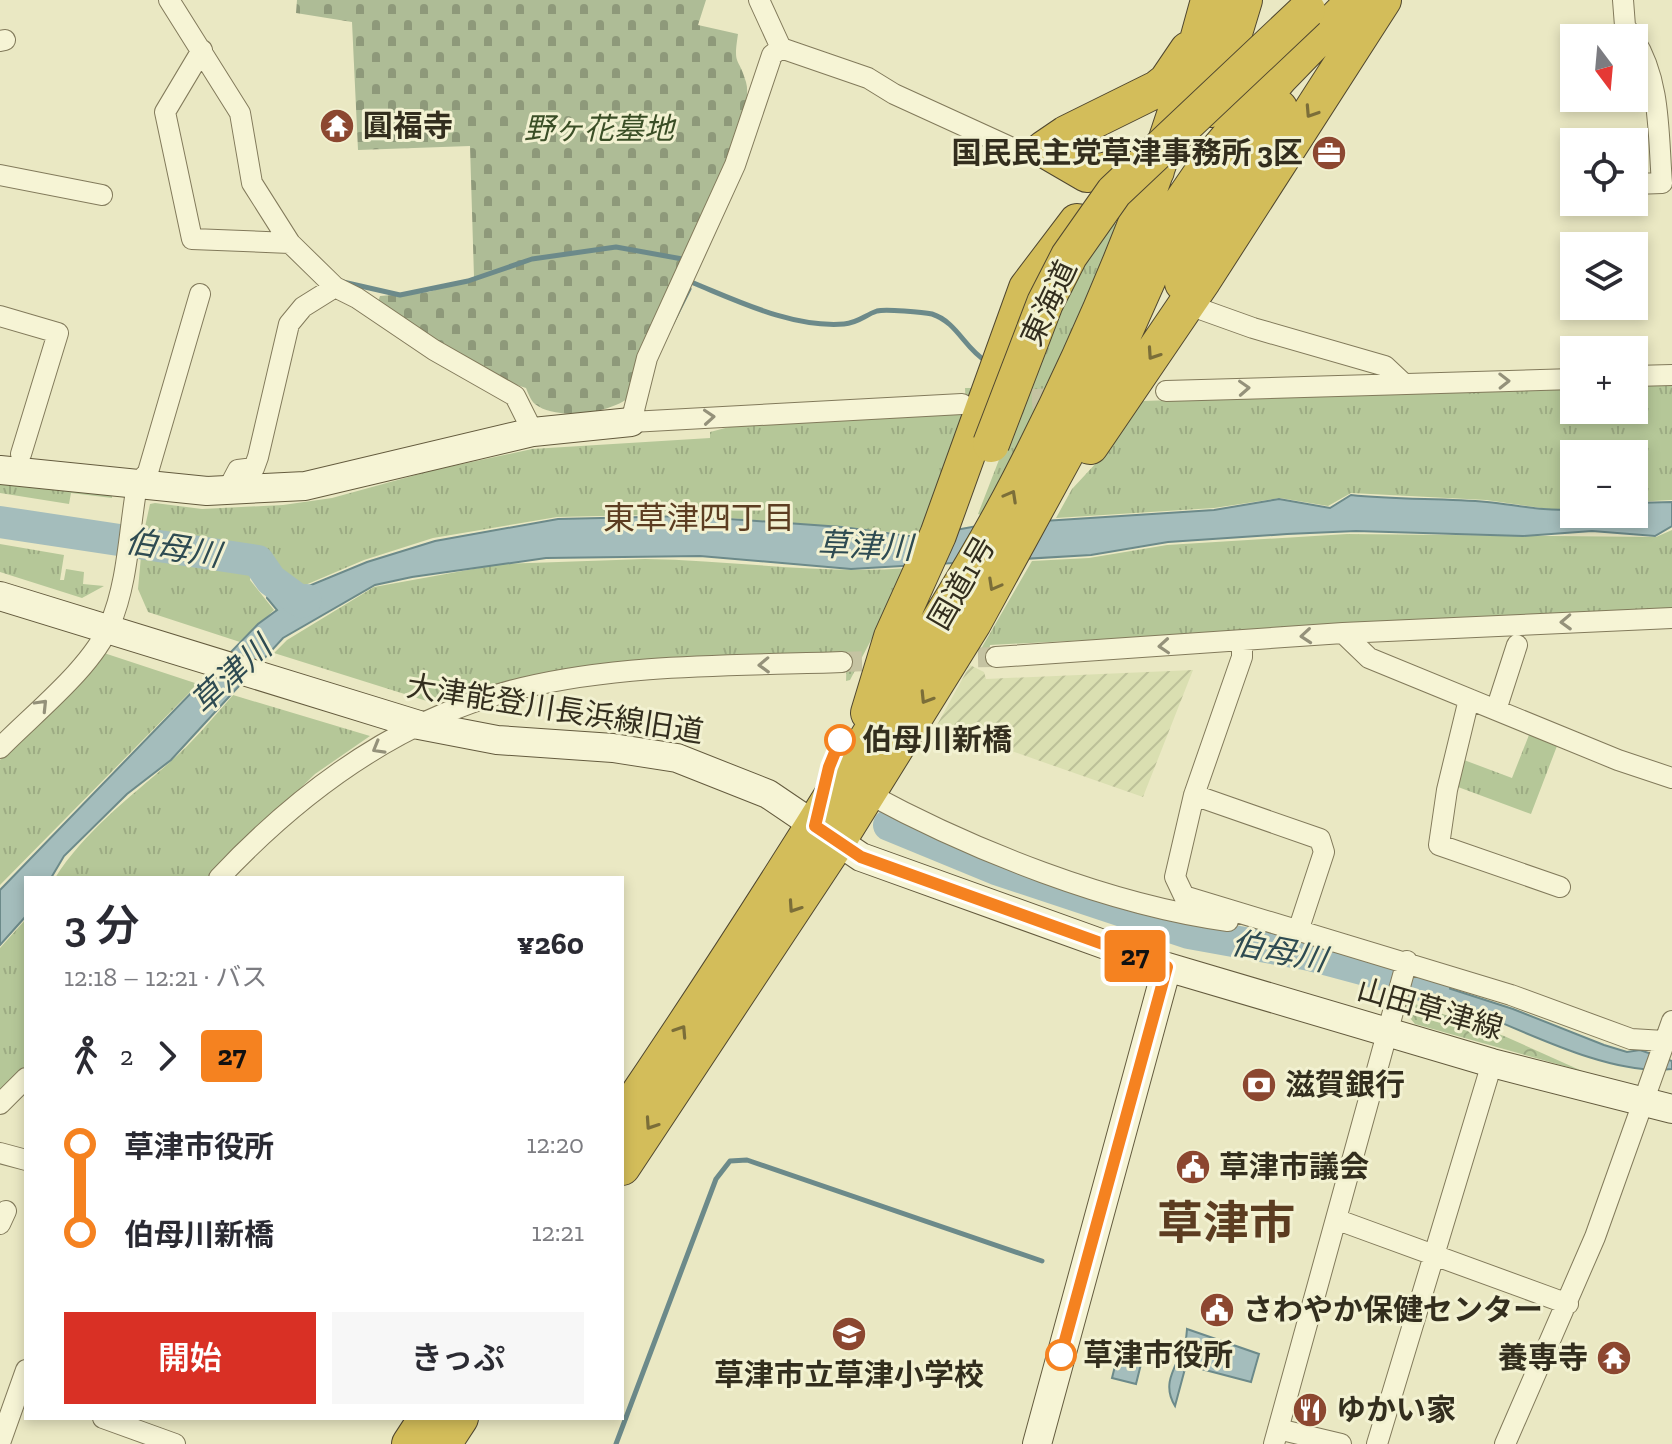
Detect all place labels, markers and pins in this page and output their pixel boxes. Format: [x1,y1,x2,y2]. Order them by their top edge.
temple icon: 圓福寺 [318,107,356,145]
place label: 圓福寺 [363,108,453,144]
office icon: 国民民主党草津事務所 3区 [1310,134,1348,172]
place label: 国民民主党草津事務所 3区 [951,135,1303,171]
place label: 伯母川新橋 [862,722,1012,758]
marker: 伯母川新橋 [825,725,855,755]
bank icon: 滋賀銀行 [1240,1066,1278,1104]
place label: 滋賀銀行 [1285,1067,1405,1103]
public building icon: 草津市議会 [1174,1148,1212,1186]
place label: 草津市議会 [1219,1149,1369,1185]
public building icon: さわやか保健センター [1198,1291,1236,1329]
place label: さわやか保健センター [1243,1292,1543,1328]
school or university icon: 草津市立草津小学校 [830,1315,868,1353]
place label: 草津市役所 [1083,1337,1233,1373]
temple icon: 養専寺 [1595,1339,1633,1377]
marker: 草津市役所 [1046,1340,1076,1370]
place label: 養専寺 [1498,1340,1588,1376]
place label: 草津市立草津小学校 [714,1357,984,1393]
restaurant icon: ゆかい家 [1291,1391,1329,1429]
place label: ゆかい家 [1336,1392,1456,1428]

